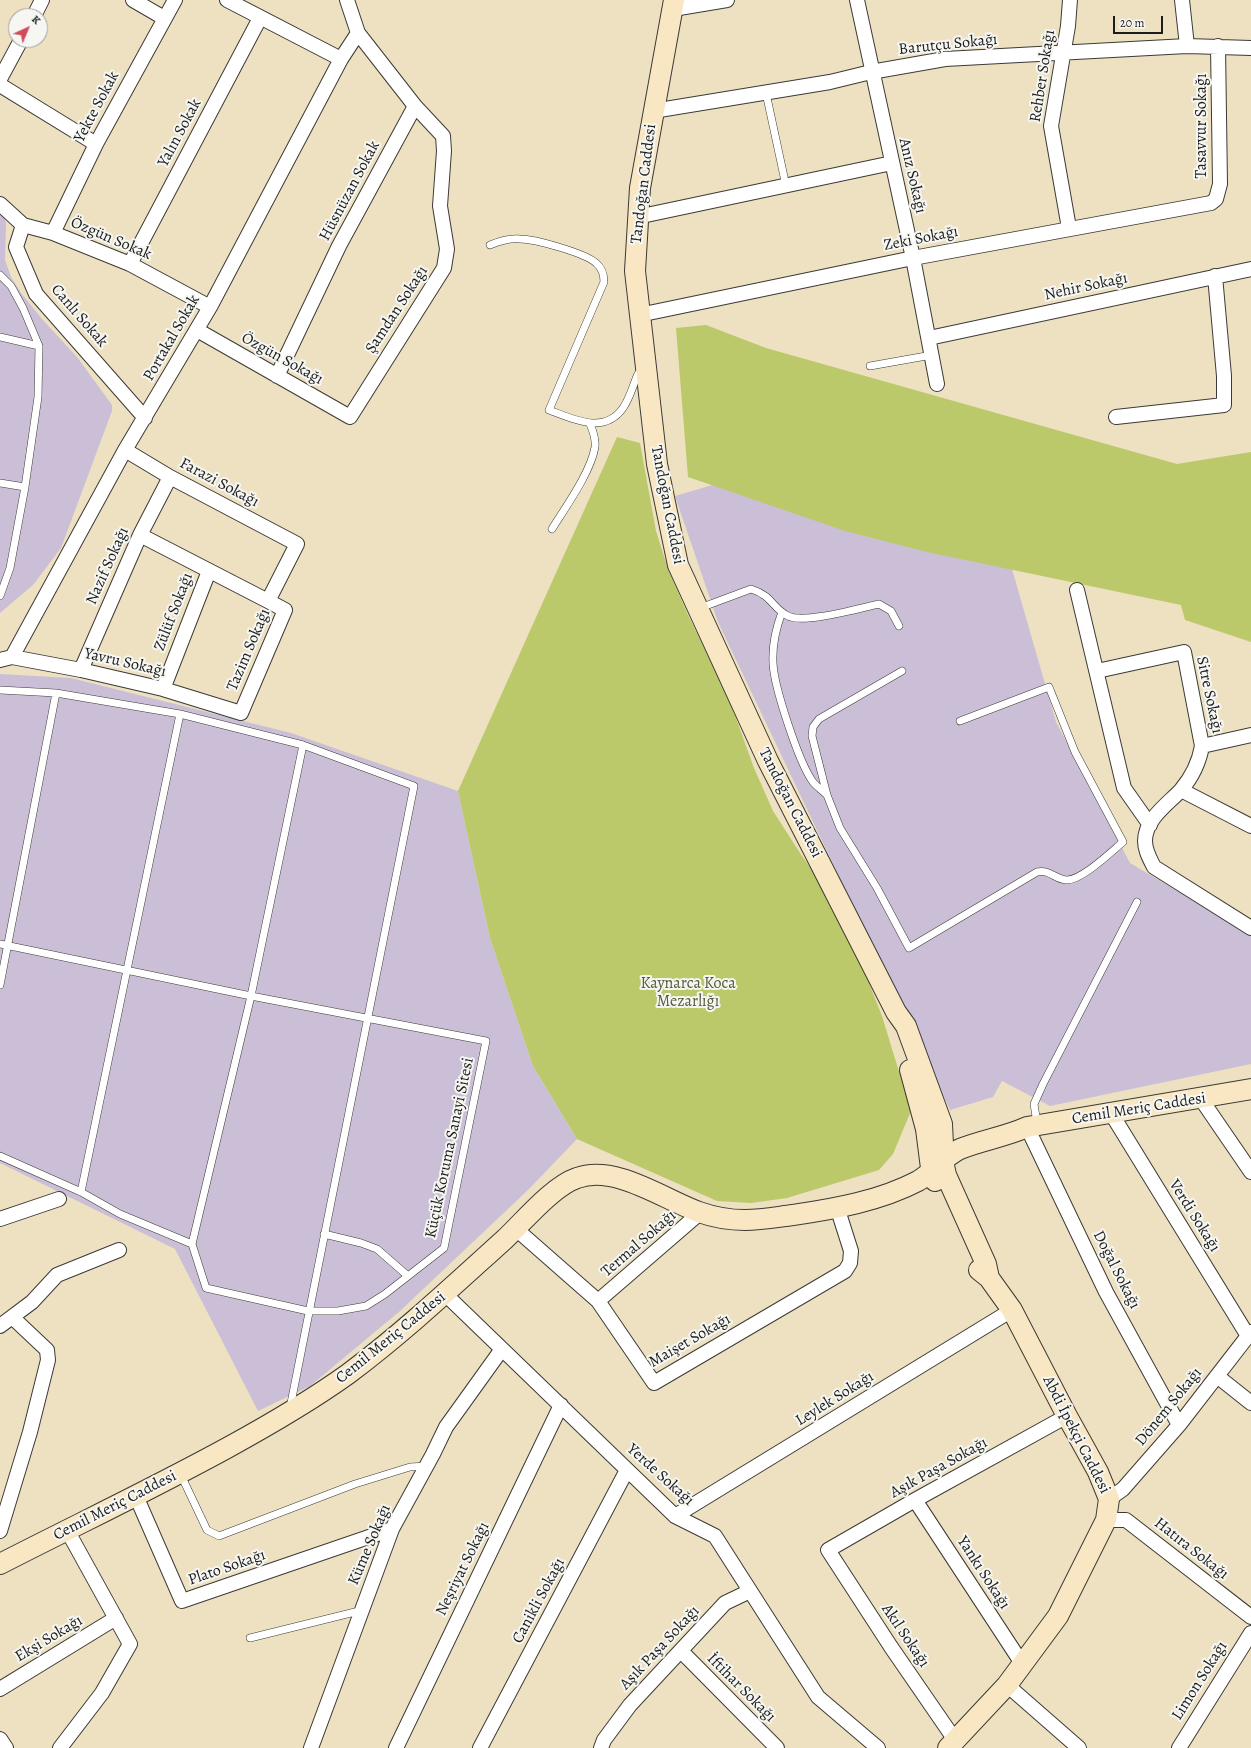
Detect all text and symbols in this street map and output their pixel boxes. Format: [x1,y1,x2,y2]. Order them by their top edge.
north arrow [8,8,48,48]
scale bar [1115,8,1165,34]
text: K [28,12,44,28]
text: 20 m [1120,15,1144,31]
street label: Rehber Sokağı [1026,28,1060,124]
street label: Barutçu Sokağı [898,30,998,60]
street label: Yekte Sokak [70,68,124,146]
street label: Tasavvur Sokağı [1192,74,1212,178]
street label: Yalın Sokak [154,96,206,170]
street label: Tandoğan Caddesi [627,123,661,245]
street label: Anız Sokağı [894,137,930,215]
street label: Hüsnüzan Sokak [316,138,384,244]
street label: Özgün Sokak [68,213,154,265]
street label: Zeki Sokağı [882,222,960,256]
street label: Şamdan Sokağı [362,263,432,357]
street label: Nehir Sokağı [1043,269,1129,305]
street label: Canlı Sokak [46,281,112,351]
street label: Portakal Sokak [140,292,204,384]
street label: Özgün Sokağı [238,329,326,389]
street label: Tandoğan Caddesi [646,444,688,566]
street label: Farazi Sokağı [176,454,262,512]
street label: Nazif Sokağı [82,524,134,608]
street label: Zülüf Sokağı [150,570,198,654]
street label: Tazim Sokağı [223,606,275,694]
street label: Yavru Sokağı [82,644,168,682]
street label: Sitre Sokağı [1191,655,1227,735]
street label: Tandoğan Caddesi [754,745,826,861]
park label: Kaynarca Koca Mezarlığı [640,974,736,1012]
street label: Küçük Koruma Sanayi Sitesi [422,1056,478,1240]
street label: Cemil Meriç Caddesi [1071,1089,1207,1129]
street label: Verdi Sokağı [1164,1176,1224,1256]
street label: Termal Sokağı [598,1206,680,1282]
street label: Doğal Sokağı [1088,1228,1144,1312]
street label: Cemil Meriç Caddesi [332,1288,450,1388]
street label: Maişet Sokağı [646,1310,734,1372]
street label: Dönem Sokağı [1132,1364,1206,1450]
street label: Leylek Sokağı [792,1367,878,1431]
street label: Abdi İpekçi Caddesi [1038,1373,1114,1497]
street label: Aşık Paşa Sokağı [887,1433,991,1503]
street label: Yerde Sokağı [622,1440,698,1510]
street label: Cemil Meriç Caddesi [50,1467,180,1545]
street label: Küme Sokağı [344,1502,396,1588]
street label: Hatıra Sokağı [1150,1514,1232,1584]
street label: Neşriyat Sokağı [432,1519,494,1619]
street label: Yankı Sokağı [952,1533,1014,1613]
street label: Plato Sokağı [186,1546,268,1590]
street label: Canikli Sokağı [508,1555,570,1647]
street label: Akıl Sokağı [877,1601,933,1671]
street label: Aşık Paşa Sokağı [616,1602,704,1694]
street label: Ekşi Sokağı [12,1611,86,1667]
street label: Limon Sokağı [1168,1638,1232,1724]
street label: İftihar Sokağı [702,1649,780,1727]

